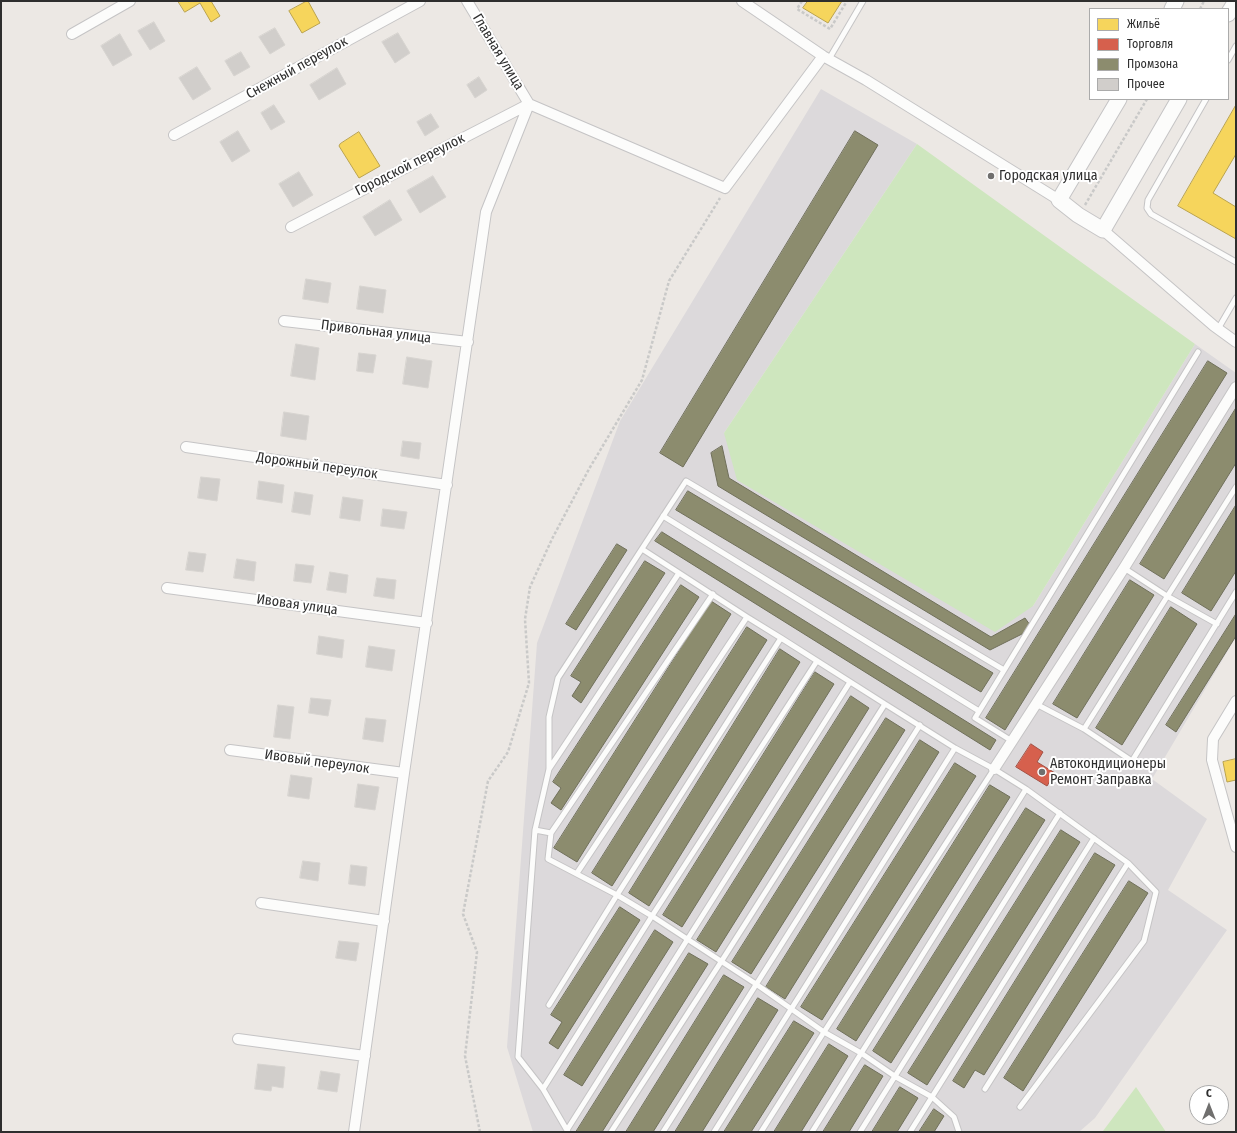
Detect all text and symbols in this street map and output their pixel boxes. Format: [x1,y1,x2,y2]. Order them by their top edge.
legend [1089,8,1229,100]
street label: Главная улица [469,11,527,93]
text: Жильё [1127,17,1160,31]
street label: Снежный переулок [243,33,351,103]
text: Торговля [1127,37,1173,51]
text: Промзона [1127,57,1178,71]
text: Прочее [1127,77,1165,91]
street label: Городской переулок [352,130,468,200]
place label: Городская улица [999,168,1098,184]
marker: Городская улица [986,171,996,181]
street label: Привольная улица [320,317,432,347]
street label: Дорожный переулок [255,449,379,483]
street label: Ивовая улица [255,591,339,619]
street label: Ивовый переулок [263,746,371,778]
place label: Автокондиционеры Ремонт Заправка [1050,756,1166,788]
marker: Автокондиционеры Ремонт Заправка [1037,767,1047,777]
north arrow [1189,1085,1229,1125]
text: С [1206,1087,1212,1100]

